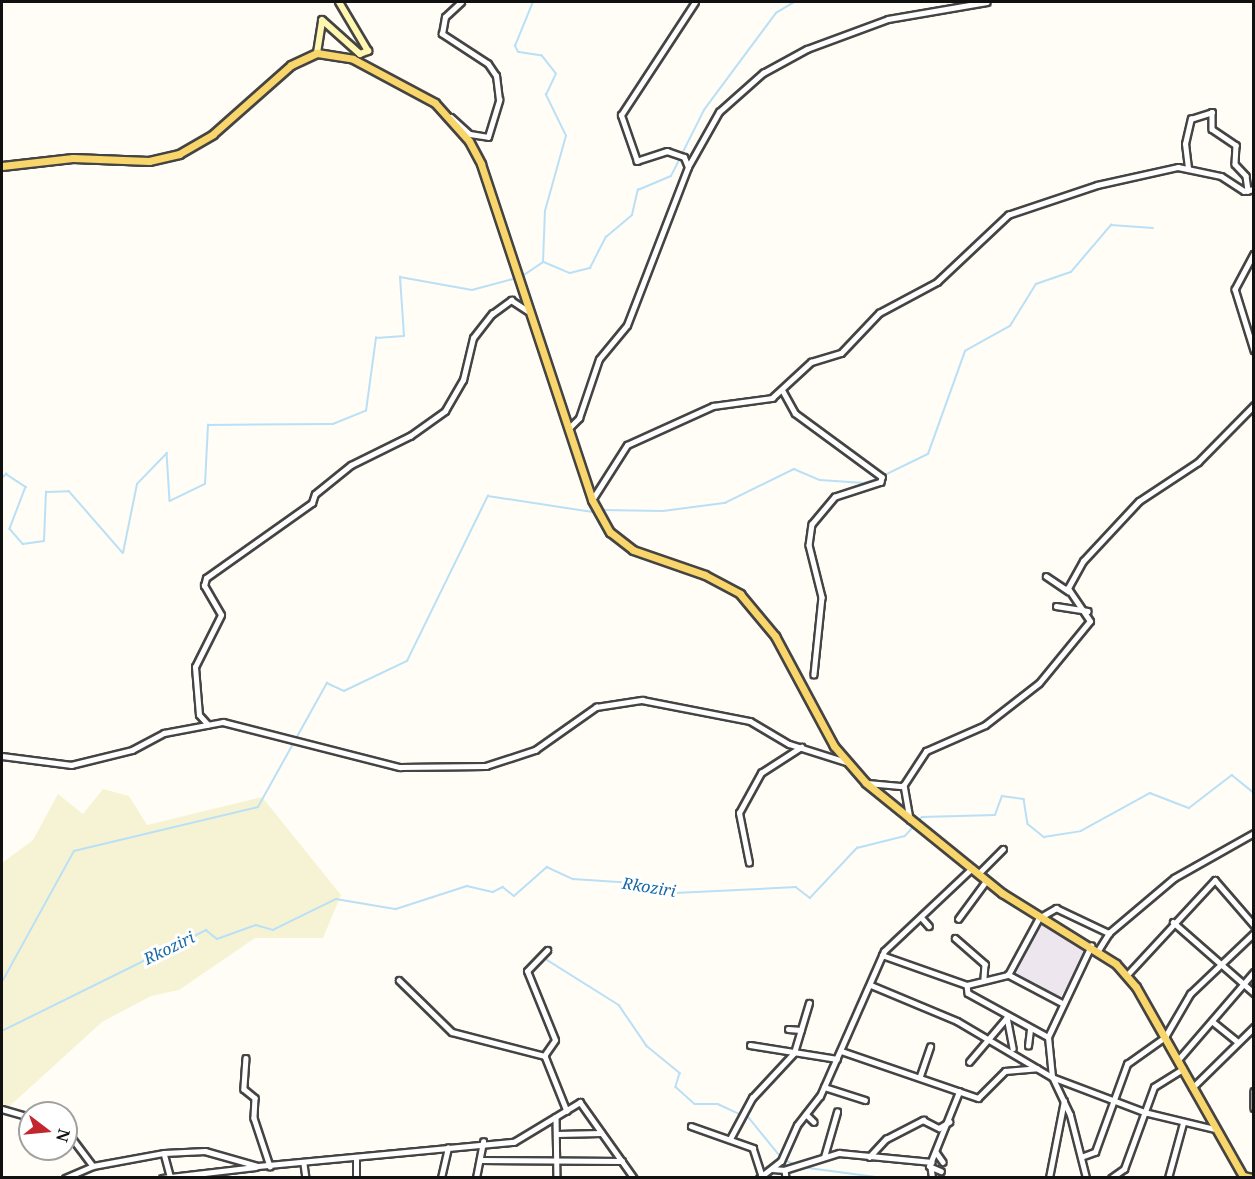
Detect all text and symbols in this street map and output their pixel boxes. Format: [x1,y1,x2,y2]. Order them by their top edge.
water label: Rkoziri [621,873,677,901]
water label: Rkoziri [141,928,197,968]
north arrow [18,1101,78,1161]
text: N [51,1126,76,1144]

